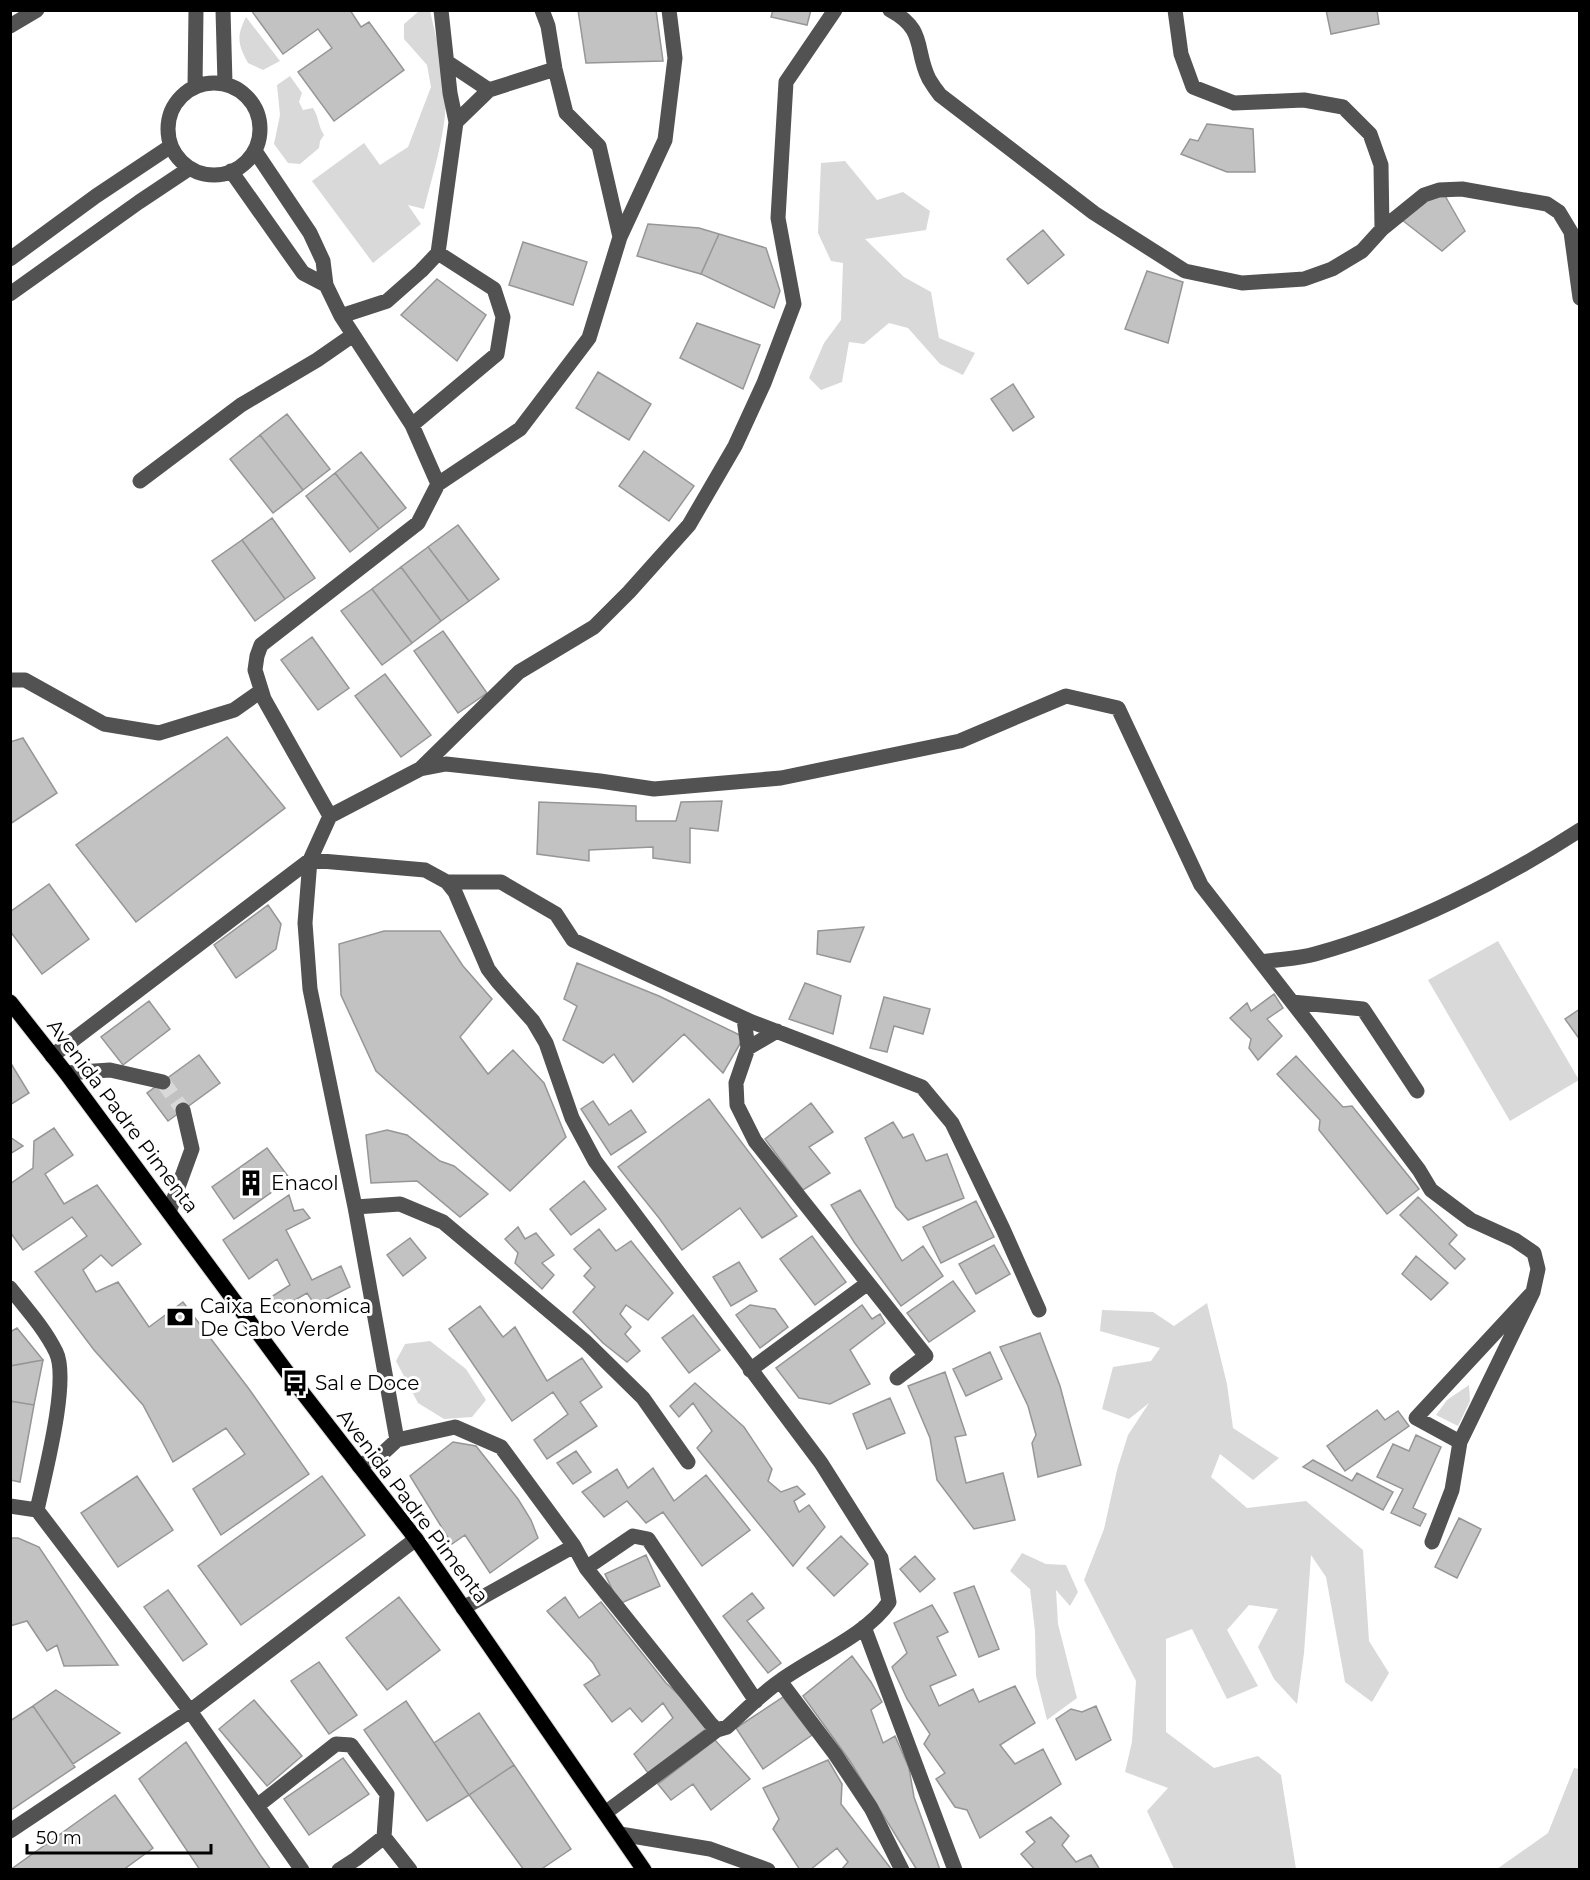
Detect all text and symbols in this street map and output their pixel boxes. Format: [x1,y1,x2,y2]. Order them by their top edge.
street label: Avenida Padre Pimenta [42,1014,204,1218]
building icon: Enacol [236,1168,266,1198]
place label: Enacol [271,1171,339,1195]
place label: Caixa Economica De Cabo Verde [200,1294,371,1341]
bank icon: Caixa Economica De Cabo Verde [165,1302,195,1332]
bus stop icon: Sal e Doce [280,1368,310,1398]
place label: Sal e Doce [315,1371,419,1395]
street label: Avenida Padre Pimenta [332,1404,494,1608]
scale bar [27,1817,212,1855]
text: 50 m [36,1827,82,1849]

